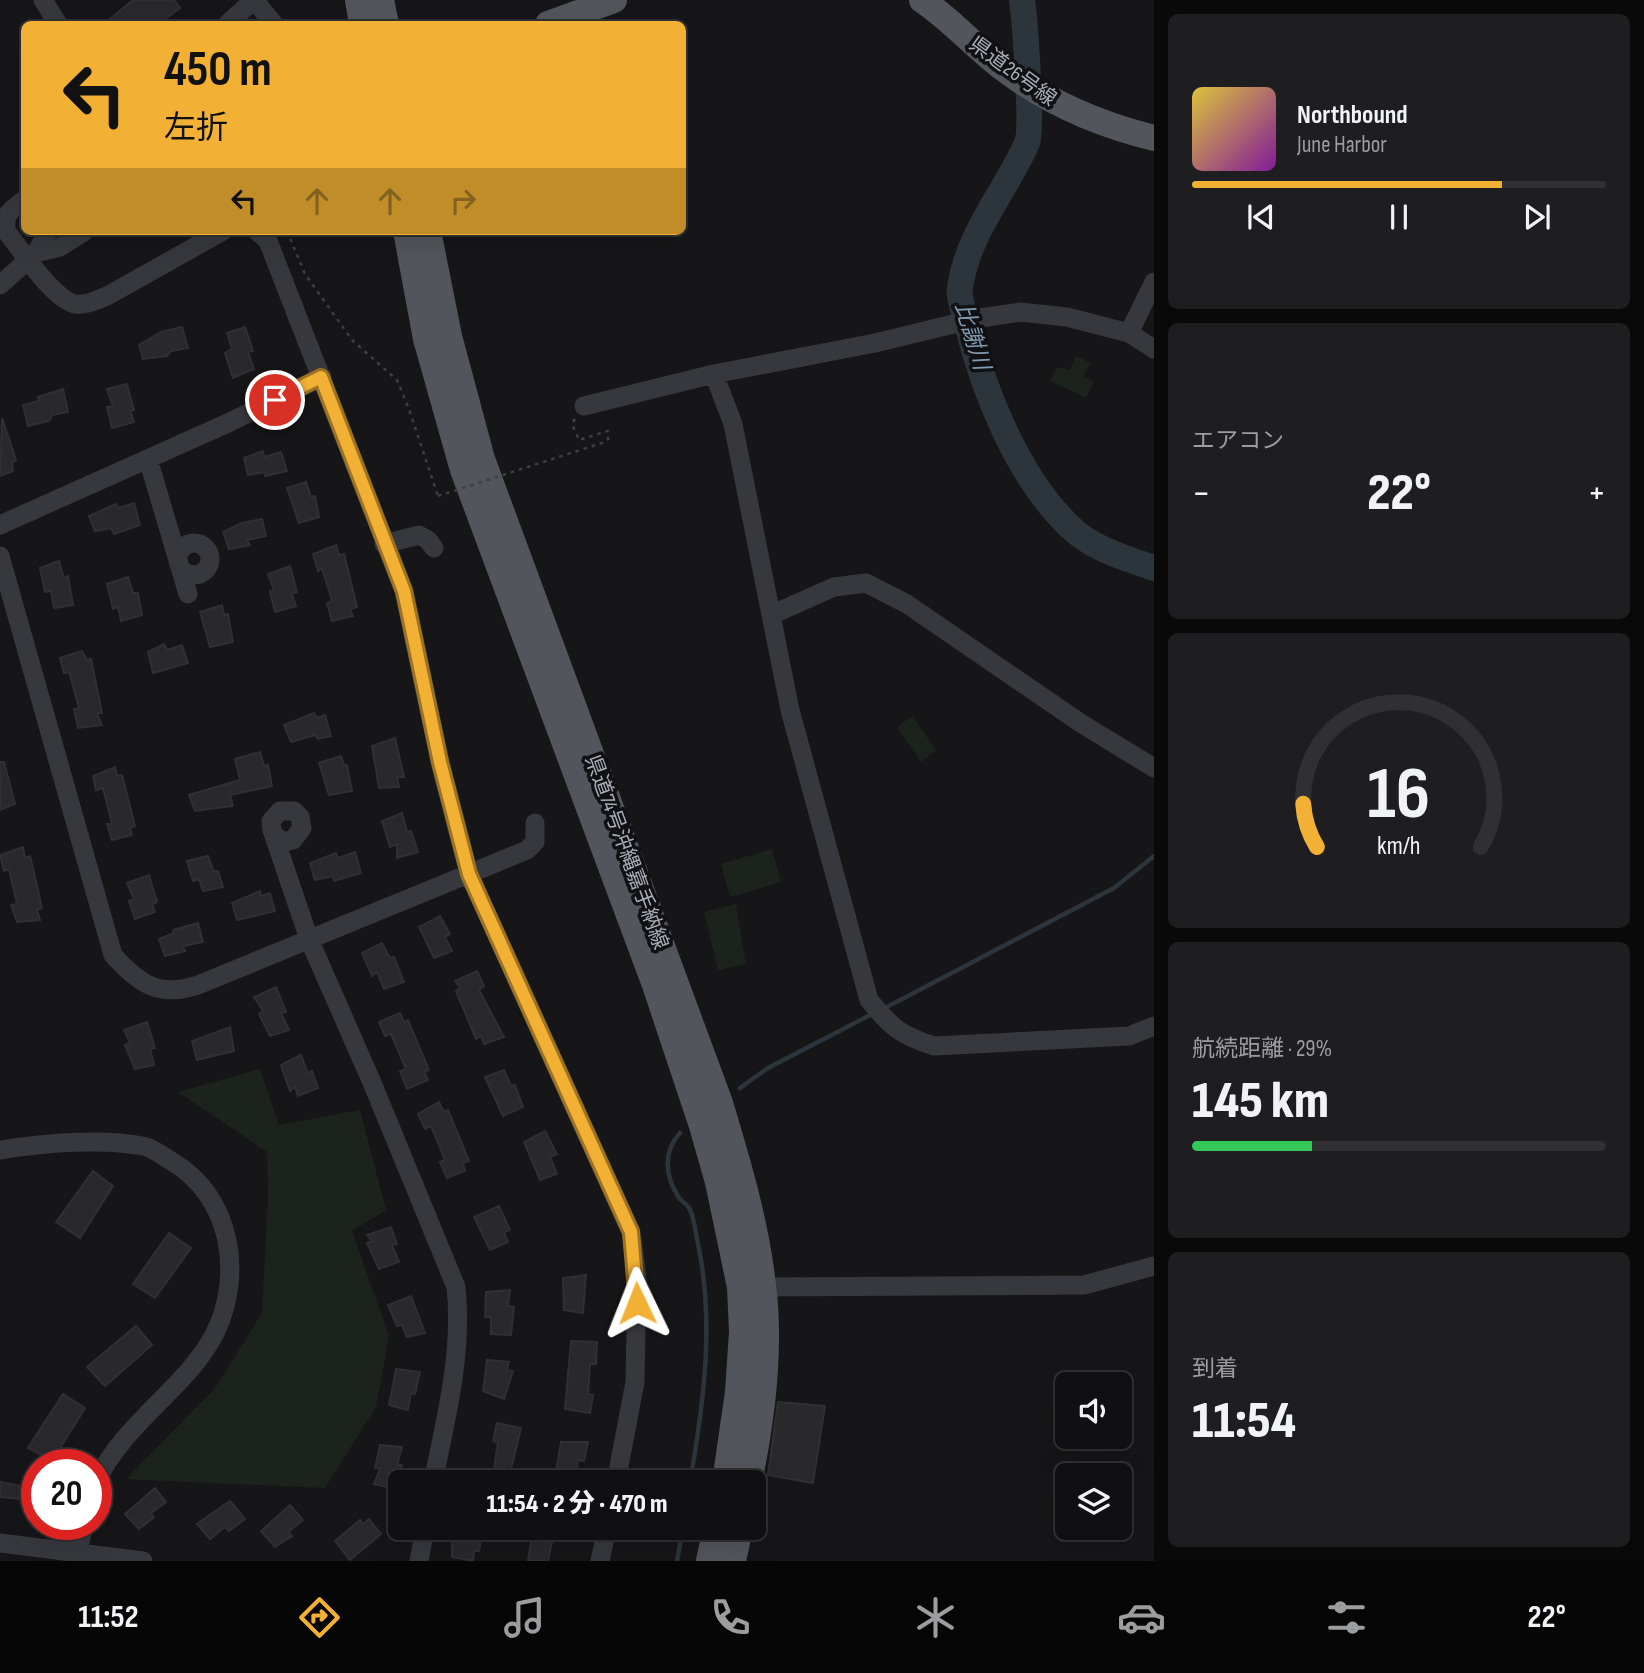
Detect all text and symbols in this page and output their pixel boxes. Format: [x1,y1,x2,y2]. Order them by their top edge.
street label: 県道26号線 [964,31,1061,111]
text: 450 m [164,41,272,100]
icon: left [49,49,140,140]
text: Northbound [1297,100,1408,131]
text: 左折 [164,109,228,148]
text: June Harbor [1297,131,1387,159]
icon: left [225,182,263,220]
icon: ahead [298,182,336,220]
icon: ahead [371,182,409,220]
icon: right [444,182,482,220]
icon: previous [1242,198,1280,236]
icon: pause [1380,198,1418,236]
icon: next [1518,198,1556,236]
water label: 比謝川 [949,299,996,376]
pin [245,370,305,430]
icon: arrive [256,381,294,419]
text: エアコン [1192,427,1284,455]
text: 22° [1367,462,1431,525]
text: − [1192,471,1211,516]
text: + [1587,471,1606,516]
text: 16 [1368,751,1430,839]
street label: 県道74号沖縄嘉手納線 [580,752,673,953]
text: km/h [1377,830,1421,861]
text: 航続距離 · 29% [1192,1035,1332,1063]
text: 145 km [1192,1070,1329,1133]
position arrow [600,1266,674,1340]
text: 到着 [1192,1355,1238,1383]
map controls [1055,1372,1132,1540]
button: sound [1055,1372,1132,1449]
text: 11:54 [1192,1390,1296,1453]
speed limit sign: 20 [21,1449,112,1540]
button: layers [1055,1463,1132,1540]
text: 11:54 · 2 分 · 470 m [486,1489,668,1520]
icon: directions [295,1593,344,1642]
icon: music [500,1593,549,1642]
icon: phone [706,1593,755,1642]
icon: climate [911,1593,960,1642]
icon: car [1117,1593,1166,1642]
icon: filters [1322,1593,1371,1642]
text: 11:52 [78,1598,139,1637]
text: 22° [1528,1598,1566,1637]

